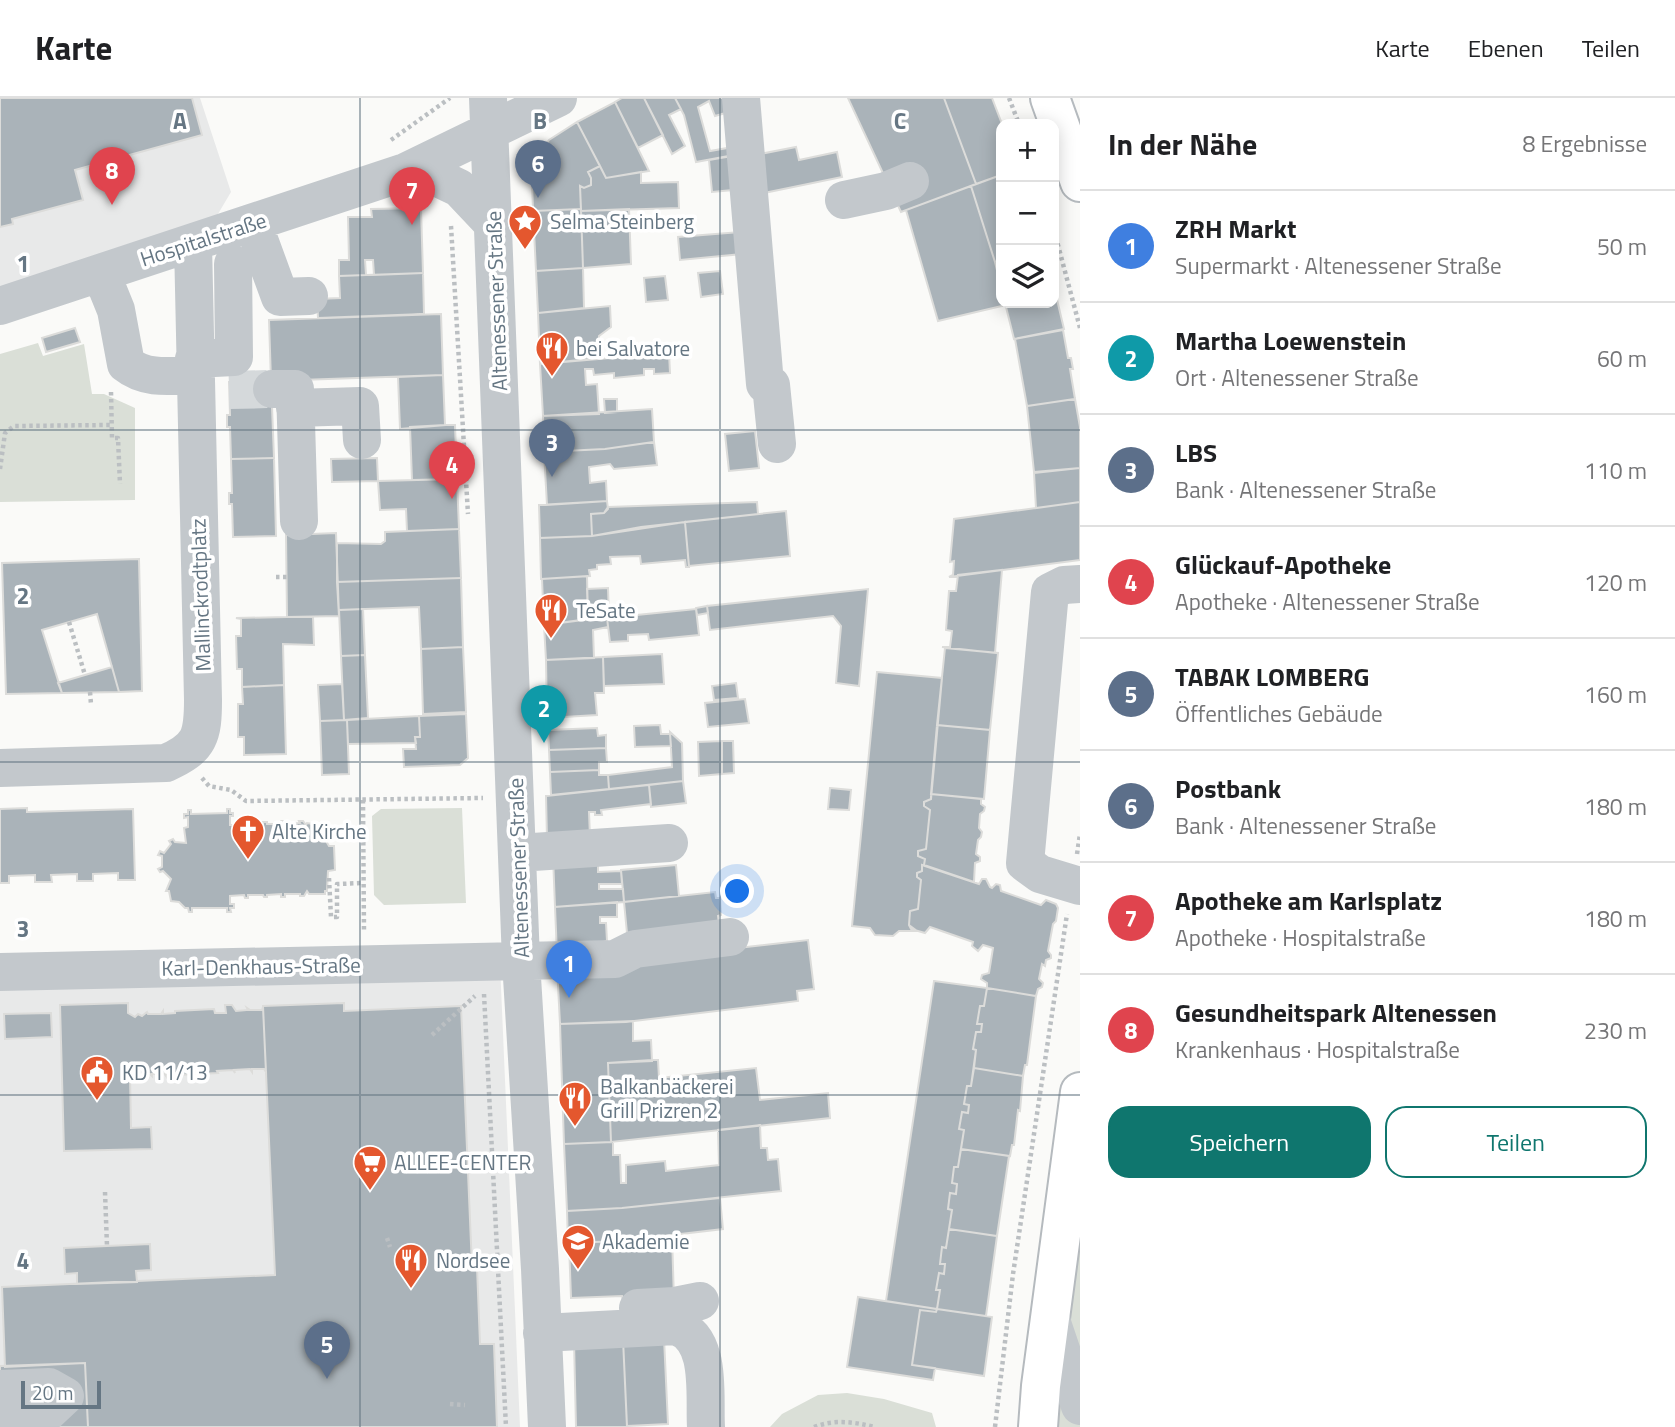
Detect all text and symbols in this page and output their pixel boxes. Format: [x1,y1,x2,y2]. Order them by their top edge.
text: Karte [35,23,112,73]
text: Karte [1375,30,1430,66]
text: Ebenen [1468,30,1544,66]
text: Teilen [1582,30,1640,66]
text: A [173,103,187,138]
text: B [533,103,547,138]
text: C [894,103,906,138]
map controls [996,119,1059,308]
button: + [996,119,1059,182]
text: In der Nähe [1108,121,1257,167]
text: 8 Ergebnisse [1523,126,1647,161]
pin: 6 [515,140,561,198]
pin: 8 [89,147,135,205]
pin: 7 [389,167,435,225]
button: − [996,182,1059,245]
place icon: Selma Steinberg [506,202,544,251]
street label: Hospitalstraße [136,204,270,274]
place label: Selma Steinberg [550,205,694,237]
text: ZRH Markt [1175,209,1296,248]
street label: Altenessener Straße [477,210,515,392]
text: 1 [1125,229,1137,264]
text: 50 m [1597,229,1647,264]
button: layers [996,245,1059,308]
text: 1 [17,246,29,281]
text: Supermarkt · Altenessener Straße [1175,248,1502,283]
text: Martha Loewenstein [1175,321,1406,360]
restaurant icon: bei Salvatore [533,329,571,378]
place label: bei Salvatore [576,332,690,364]
text: 2 [1125,341,1137,376]
text: 60 m [1597,341,1647,376]
text: Ort · Altenessener Straße [1175,360,1419,395]
pin: 3 [529,419,575,477]
text: LBS [1175,433,1217,472]
pin: 4 [429,441,475,499]
text: 3 [1125,453,1137,488]
text: 110 m [1584,453,1647,488]
text: Bank · Altenessener Straße [1175,472,1436,507]
street label: Mallinckrodtplatz [181,518,219,672]
text: Glückauf-Apotheke [1175,545,1391,584]
text: 4 [1125,565,1137,600]
text: 120 m [1584,565,1647,600]
text: 2 [17,578,29,613]
text: Apotheke · Altenessener Straße [1175,584,1480,619]
restaurant icon: TeSate [532,591,570,640]
place label: TeSate [576,594,636,626]
text: TABAK LOMBERG [1175,657,1369,696]
text: 5 [1125,677,1137,712]
text: 160 m [1584,677,1647,712]
pin: 2 [521,685,567,743]
text: Öffentliches Gebäude [1175,696,1383,731]
text: Postbank [1175,769,1281,808]
street label: Altenessener Straße [499,777,537,959]
text: 6 [1125,789,1137,824]
text: 180 m [1584,789,1647,824]
text: Bank · Altenessener Straße [1175,808,1436,843]
church icon: Alte Kirche [229,812,267,861]
place label: Alte Kirche [272,815,367,847]
your location [720,874,754,908]
text: Apotheke am Karlsplatz [1175,881,1442,920]
text: 7 [1125,901,1137,936]
text: 180 m [1584,901,1647,936]
text: 3 [17,911,29,946]
text: Apotheke · Hospitalstraße [1175,920,1426,955]
pin: 1 [546,940,592,998]
street label: Karl-Denkhaus-Straße [161,948,361,984]
text: Gesundheitspark Altenessen [1175,993,1497,1032]
text: 8 [1125,1013,1137,1048]
text: 230 m [1584,1013,1647,1048]
text: Krankenhaus · Hospitalstraße [1175,1032,1460,1067]
public building icon: KD 11/13 [78,1053,116,1102]
place label: KD 11/13 [122,1056,208,1088]
place label: Balkanbäckerei Grill Prizren 2 [600,1070,733,1126]
restaurant icon: Balkanbäckerei Grill Prizren 2 [556,1079,594,1128]
button: Speichern [1108,1106,1371,1178]
button: Teilen [1385,1106,1647,1178]
supermarket icon: ALLEE-CENTER [351,1143,389,1192]
place label: ALLEE-CENTER [394,1146,531,1178]
school or university icon: Akademie [559,1222,597,1271]
place label: Akademie [602,1225,690,1257]
restaurant icon: Nordsee [392,1241,430,1290]
text: 4 [17,1243,29,1278]
place label: Nordsee [436,1244,510,1276]
pin: 5 [304,1321,350,1379]
scale bar [21,1378,102,1410]
text: 20 m [32,1378,73,1407]

